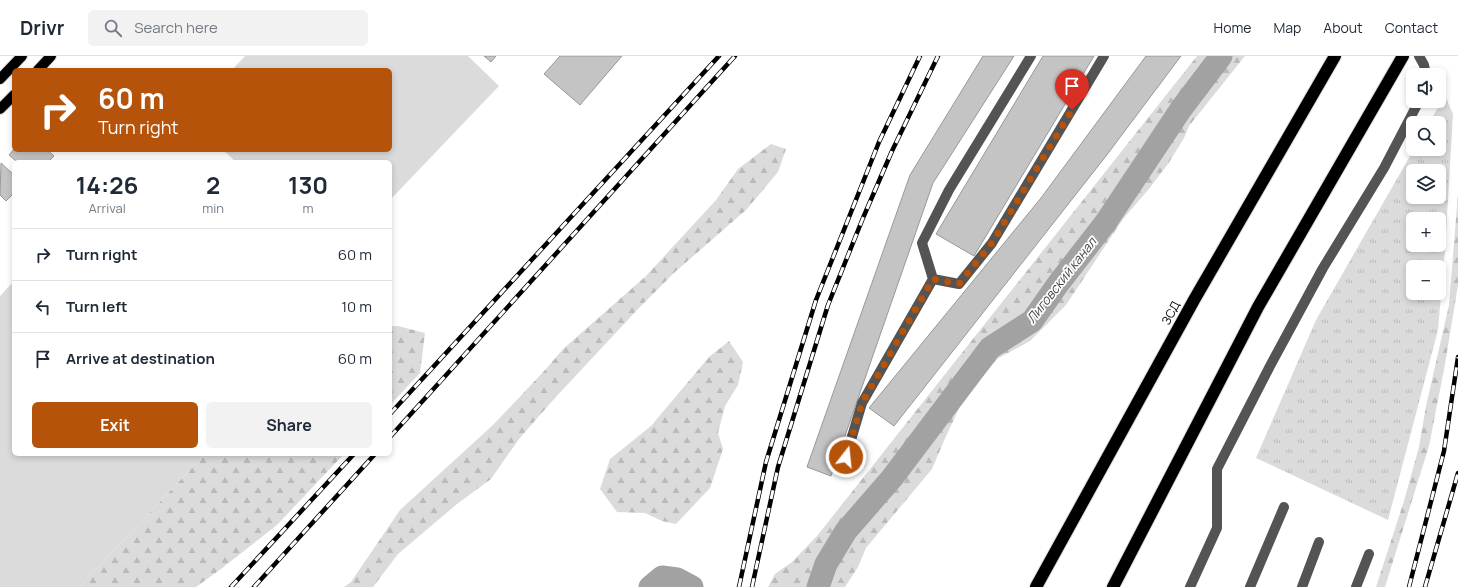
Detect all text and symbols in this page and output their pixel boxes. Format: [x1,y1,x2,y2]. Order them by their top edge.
search box [88,10,368,46]
text: Drivr [20,15,64,41]
icon: search [102,17,124,39]
text: Search here [134,17,218,38]
text: Home [1214,18,1251,37]
text: Map [1273,18,1301,37]
text: About [1323,18,1363,37]
text: Contact [1385,18,1438,37]
map controls [1406,68,1446,300]
button: sound [1406,68,1446,108]
pin [1055,69,1089,110]
icon: arrive [1061,75,1083,97]
text: 60 m [98,79,165,117]
icon: right [32,84,84,136]
text: Turn right [98,115,179,139]
button: search [1406,116,1446,156]
button: layers [1406,164,1446,204]
text: 14:26 [76,168,138,201]
text: 2 [206,168,220,201]
text: 130 [288,168,328,201]
text: Arrival [89,199,126,217]
text: min [202,199,224,217]
text: m [302,199,314,217]
button: + [1406,212,1446,252]
water label: Лиговский канал [1022,232,1101,327]
icon: right [32,244,54,266]
text: Turn right [66,244,137,265]
text: 60 m [338,244,372,265]
button: − [1406,260,1446,300]
icon: left [32,296,54,318]
text: Turn left [66,296,128,317]
text: 10 m [341,296,372,317]
street label: ЗСД [1157,298,1184,328]
icon: arrive [32,348,54,370]
text: Arrive at destination [66,348,215,369]
text: 60 m [338,348,372,369]
button: Exit [32,402,198,448]
button: Share [206,402,372,448]
position arrow [825,436,867,478]

